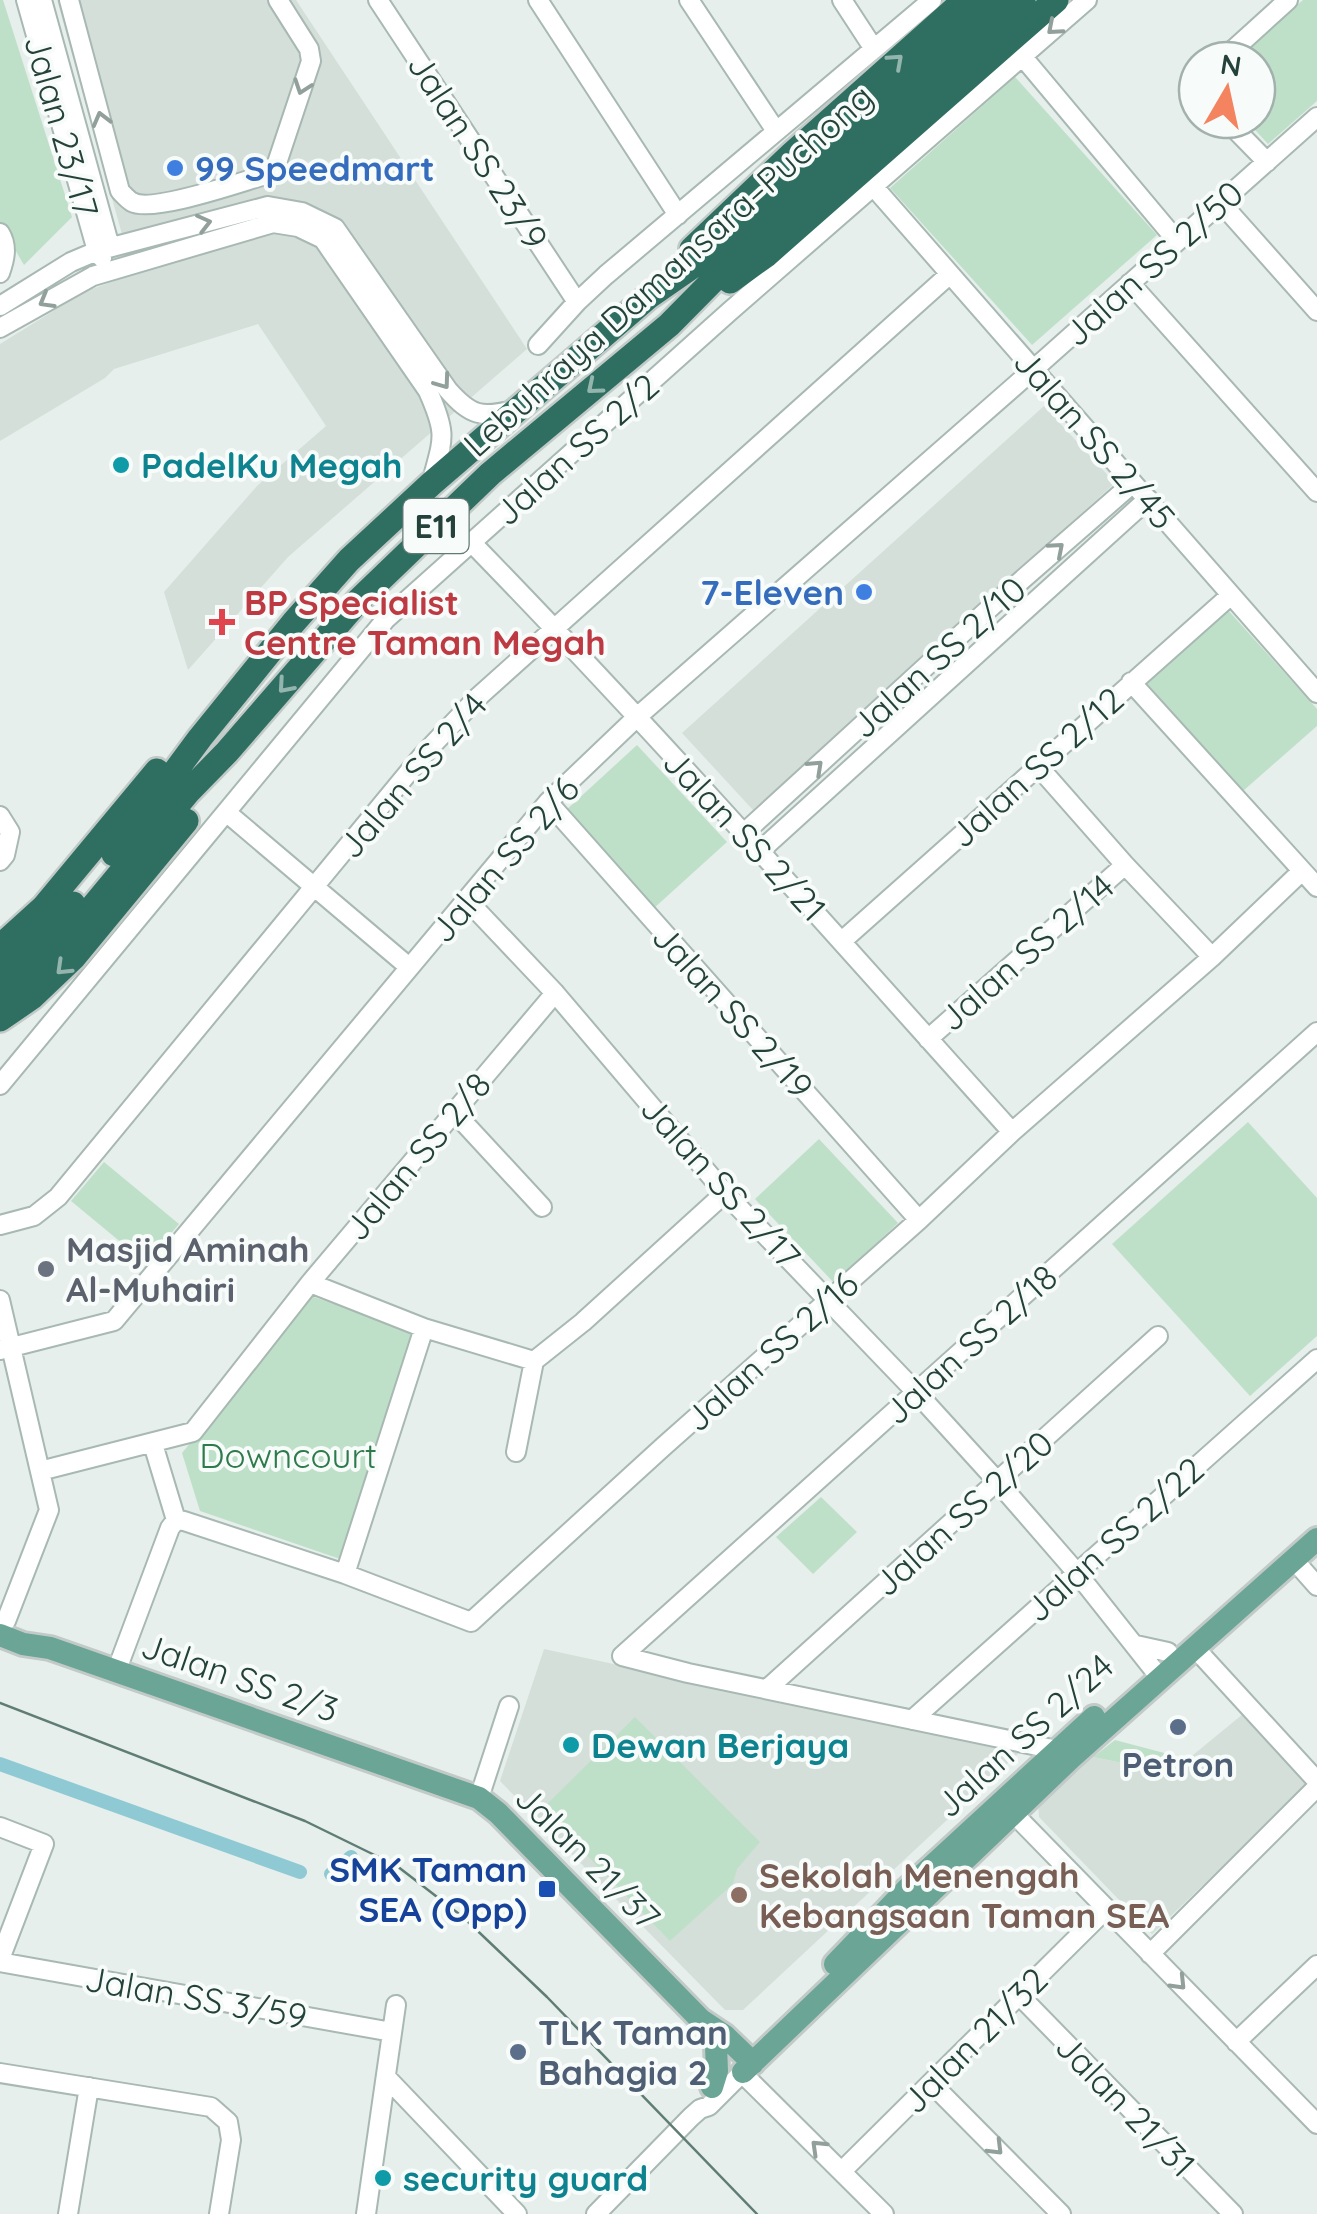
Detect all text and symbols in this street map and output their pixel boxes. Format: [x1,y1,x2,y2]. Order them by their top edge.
one-way arrow [1048,16,1066,34]
street label: Jalan 23/17 [15,30,109,222]
north arrow [1177,40,1277,140]
street label: Jalan SS 23/9 [398,45,558,257]
text: N [1218,46,1244,84]
one-way arrow [884,55,903,73]
street label: Lebuhraya Damansara–Puchong [454,74,882,466]
one-way arrow [293,77,314,95]
one-way arrow [92,112,113,129]
place label: 99 Speedmart [195,146,434,190]
marker: 99 Speedmart [164,157,186,179]
street label: Jalan SS 2/50 [1054,171,1252,355]
one-way arrow [195,214,212,235]
one-way arrow [39,289,57,308]
street label: Jalan SS 2/45 [1005,340,1185,538]
street label: Jalan SS 2/2 [485,364,667,534]
one-way arrow [431,371,449,389]
one-way arrow [587,376,605,394]
place label: PadelKu Megah [141,443,403,487]
marker: PadelKu Megah [110,454,132,476]
road number: E11 [404,499,468,553]
one-way arrow [1045,543,1064,561]
street label: Jalan SS 2/10 [841,567,1035,747]
place label: 7-Eleven [700,570,844,614]
place label: BP Specialist Centre Taman Megah [244,580,606,664]
marker: 7-Eleven [853,581,875,603]
marker: BP Specialist Centre Taman Megah [209,609,235,635]
one-way arrow [278,674,296,692]
street label: Jalan SS 2/12 [940,677,1132,857]
street label: Jalan SS 2/4 [328,683,496,867]
street label: Jalan SS 2/21 [654,740,836,930]
one-way arrow [804,761,823,779]
street label: Jalan SS 2/6 [420,767,588,951]
street label: Jalan SS 2/14 [929,864,1123,1040]
street label: Jalan SS 2/19 [643,915,823,1107]
one-way arrow [56,956,74,974]
street label: Jalan SS 2/8 [334,1063,500,1249]
street label: Jalan SS 2/17 [632,1086,810,1278]
place label: Masjid Aminah Al-Muhairi [66,1227,309,1311]
street label: Jalan SS 2/18 [874,1254,1066,1434]
marker: Masjid Aminah Al-Muhairi [35,1258,57,1280]
street label: Jalan SS 2/16 [675,1262,867,1440]
street label: Jalan SS 2/20 [864,1421,1062,1605]
park label: Downcourt [199,1433,377,1477]
street label: Jalan SS 2/22 [1015,1447,1213,1631]
street label: Jalan SS 2/3 [136,1623,344,1731]
street label: Jalan SS 2/24 [926,1644,1122,1826]
marker: Petron [1167,1716,1189,1738]
place label: Dewan Berjaya [591,1723,849,1767]
marker: Dewan Berjaya [560,1734,582,1756]
place label: Petron [1122,1742,1234,1786]
street label: Jalan 21/37 [506,1775,670,1939]
place label: SMK Taman SEA (Opp) [329,1847,527,1931]
place label: Sekolah Menengah Kebangsaan Taman SEA [759,1853,1170,1937]
marker: SMK Taman SEA (Opp) [536,1878,558,1900]
marker: Sekolah Menengah Kebangsaan Taman SEA [728,1884,750,1906]
street label: Jalan SS 3/59 [82,1956,310,2038]
street label: Jalan 21/32 [892,1958,1056,2122]
one-way arrow [1167,1972,1185,1990]
place label: TLK Taman Bahagia 2 [538,2010,728,2094]
street label: Jalan 21/31 [1047,2024,1205,2186]
marker: TLK Taman Bahagia 2 [507,2041,529,2063]
one-way arrow [984,2137,1002,2155]
one-way arrow [811,2141,830,2159]
place label: security guard [403,2156,648,2200]
marker: security guard [372,2167,394,2189]

